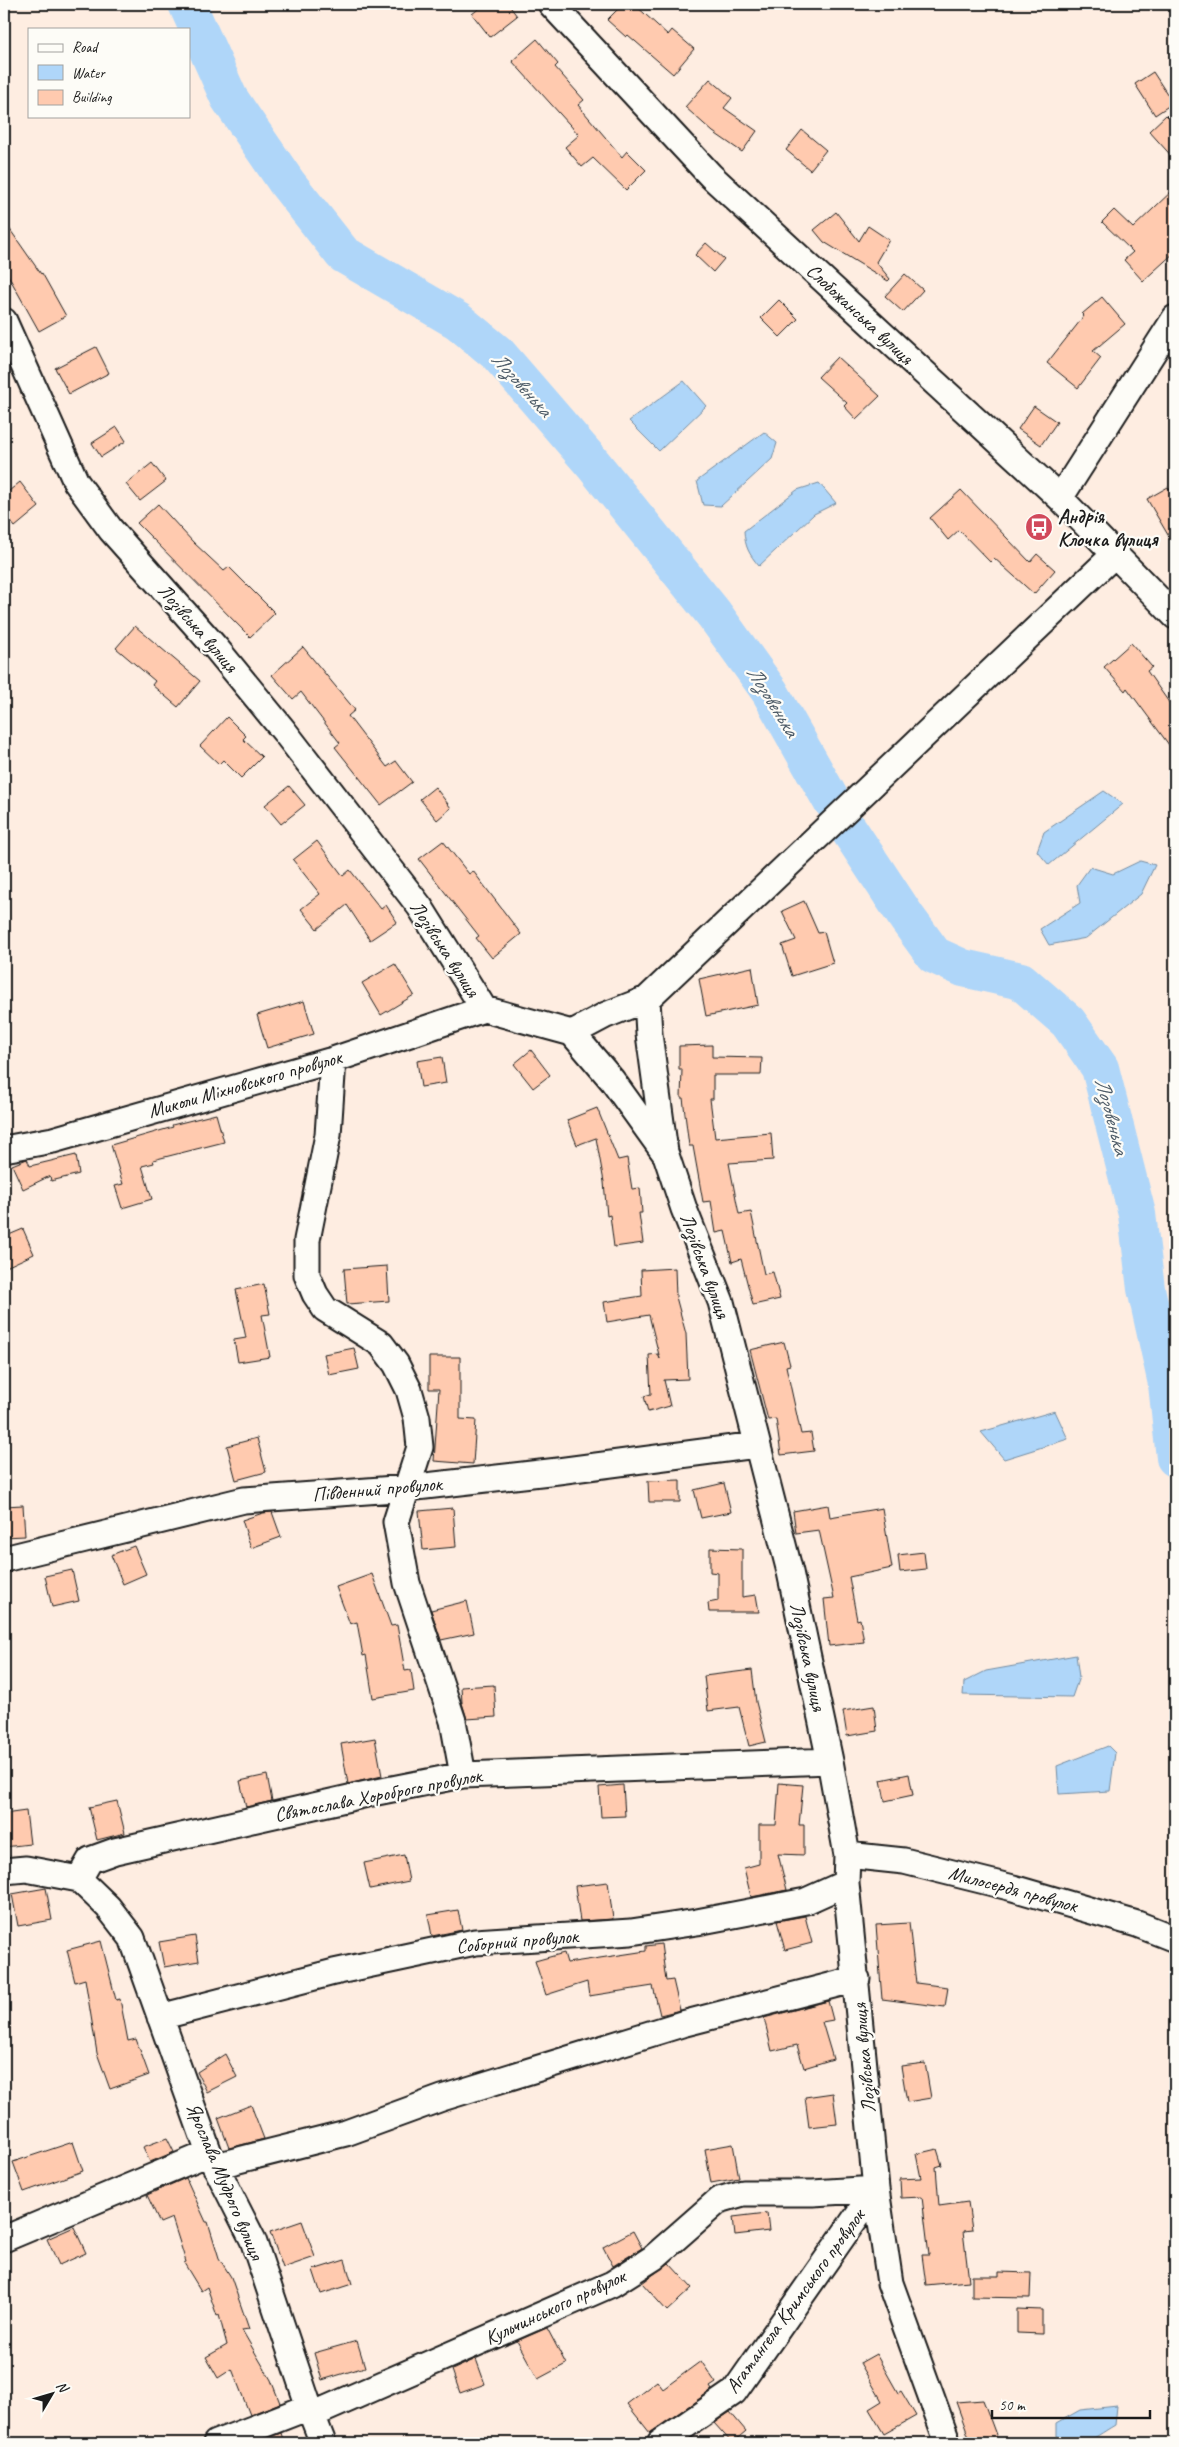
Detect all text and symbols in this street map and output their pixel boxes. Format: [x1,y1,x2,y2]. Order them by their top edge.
legend [28,28,190,118]
text: Road [72,38,99,57]
text: Water [72,64,106,83]
text: Building [72,88,112,107]
street label: Слобожанська вулиця [801,258,919,370]
water label: Лозовенька [485,346,559,424]
place label: Андрія Клочка вулиця [1058,504,1160,552]
bus stop icon: Андрія Клочка вулиця [1024,512,1054,542]
street label: Лозівська вулиця [152,578,244,679]
water label: Лозовенька [740,661,806,743]
street label: Лозівська вулиця [404,896,486,1003]
street label: Миколи Міхновського провулок [145,1044,346,1124]
water label: Лозовенька [1088,1075,1135,1159]
street label: Лозівська вулиця [673,1210,736,1323]
street label: Південний провулок [311,1471,444,1507]
street label: Лозівська вулиця [783,1601,832,1714]
street label: Святослава Хороброго провулок [272,1762,485,1827]
street label: Милосердя провулок [946,1860,1082,1919]
street label: Соборний провулок [455,1923,581,1959]
street label: Лозівська вулиця [847,2001,882,2114]
street label: Ярослава Мудрого вулиця [181,2099,270,2265]
street label: Агатангела Кримського провулок [720,2203,871,2398]
street label: Кульчинського провулок [481,2263,631,2350]
north arrow [28,2370,78,2420]
text: N [52,2378,73,2397]
scale bar [992,2387,1149,2419]
text: 50 m [999,2396,1026,2415]

